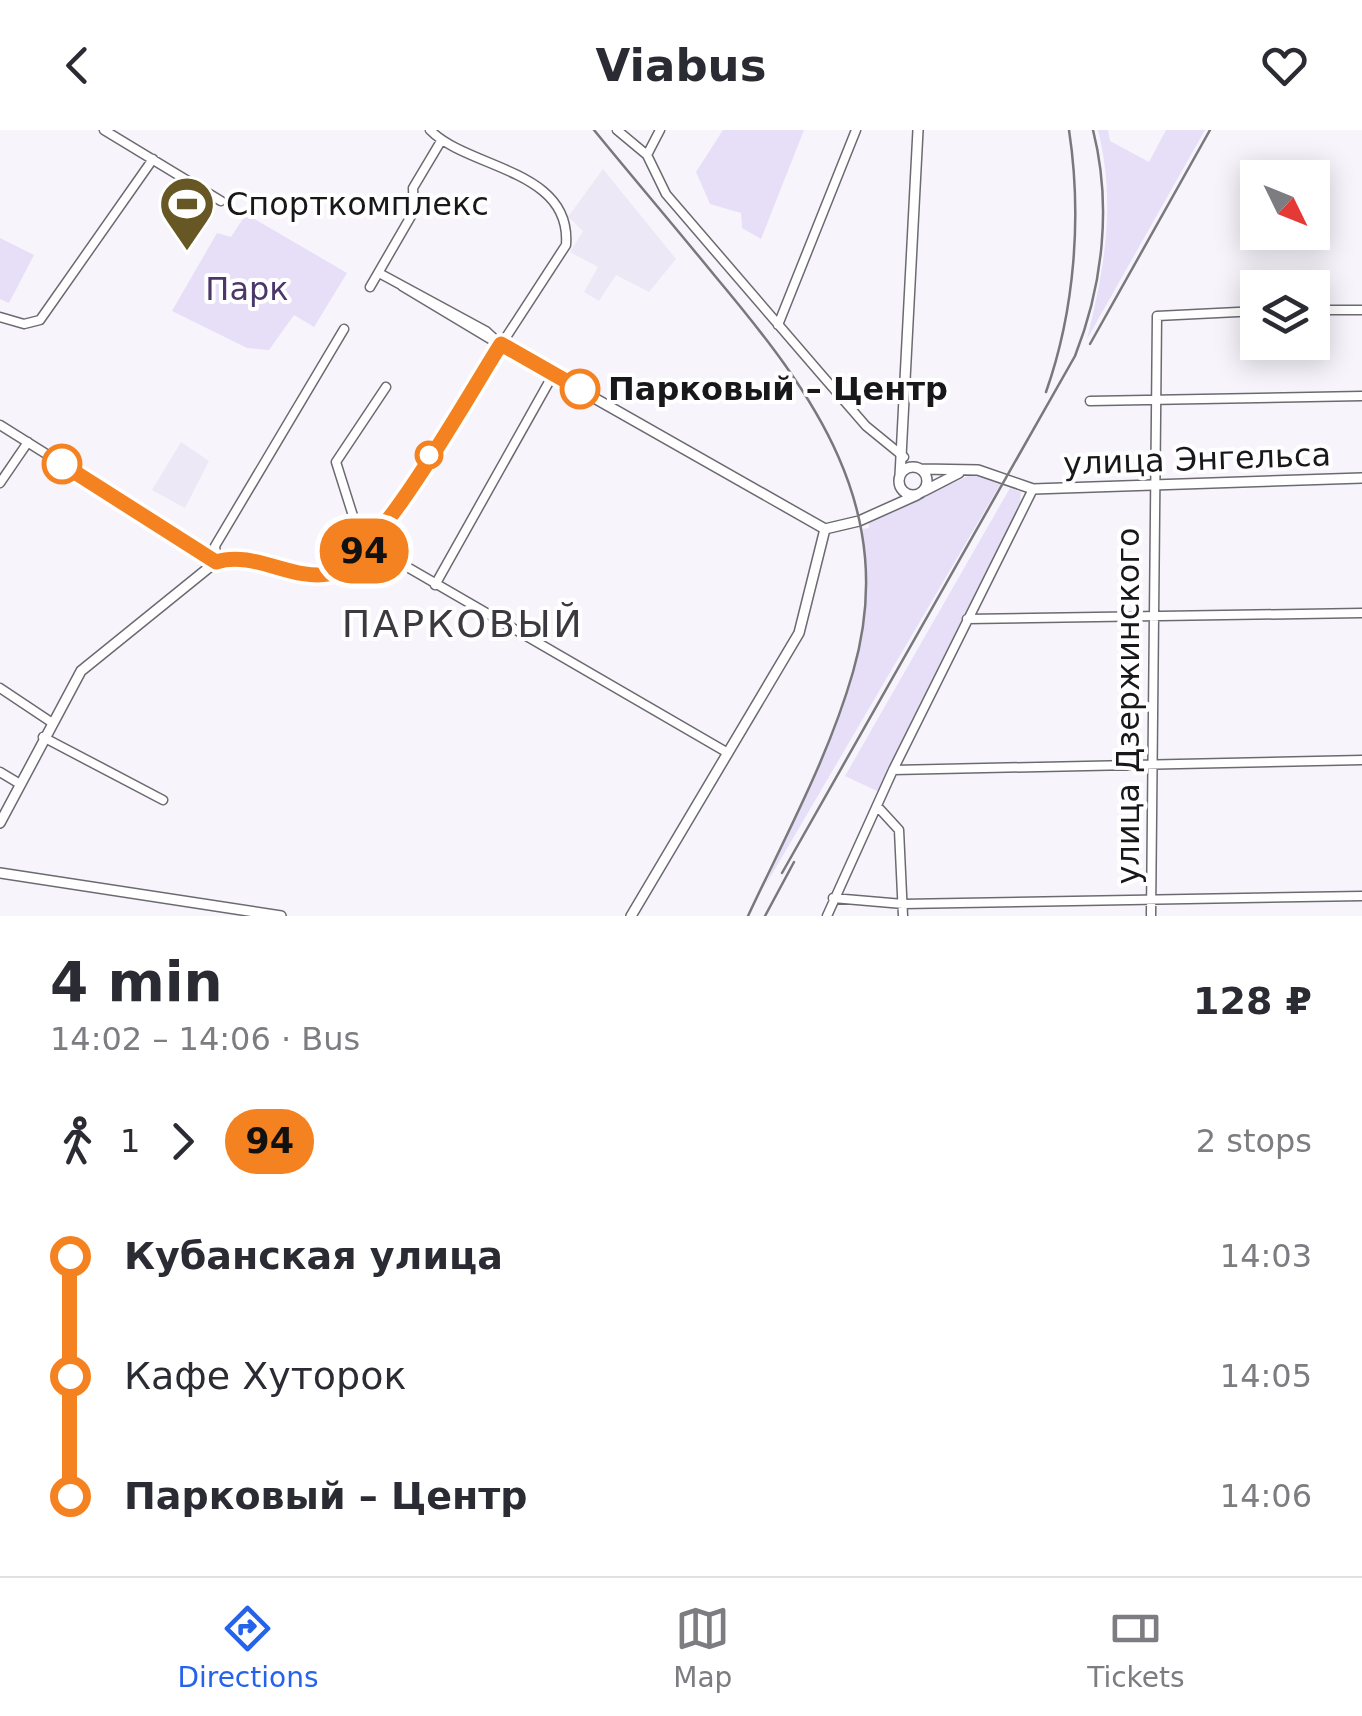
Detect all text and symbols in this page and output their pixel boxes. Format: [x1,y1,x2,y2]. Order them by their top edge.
icon: back [50,38,105,93]
icon: heart [1257,38,1312,93]
text: Viabus [596,39,766,92]
north arrow [1240,160,1330,250]
map controls [1240,160,1330,360]
sports icon: Спорткомплекс [157,174,217,253]
place label: Спорткомплекс [226,185,489,223]
park label: Парк [205,270,289,308]
button: layers [1240,270,1330,360]
marker: Парковый – Центр [561,370,599,408]
place label: Парковый – Центр [608,370,948,408]
street label: улица Энгельса [1062,435,1332,483]
unlabelled marker [416,442,442,468]
unlabelled marker [43,445,81,483]
line badge: 94 [319,518,409,584]
street label: улица Дзержинского [1109,527,1147,885]
text: 94 [340,531,388,571]
district label: ПАРКОВЫЙ [342,602,584,646]
text: 4 min [50,950,223,1014]
text: 128 ₽ [1193,979,1312,1023]
text: 14:02 – 14:06 · Bus [50,1020,360,1058]
icon: walk [50,1114,105,1169]
icon: forward [155,1114,210,1169]
text: 94 [245,1121,294,1161]
text: 1 [120,1122,140,1160]
text: 2 stops [1196,1122,1312,1160]
text: Кубанская улица [124,1234,503,1278]
text: 14:03 [1220,1237,1312,1275]
text: Кафе Хуторок [124,1354,406,1398]
text: 14:05 [1220,1357,1312,1395]
text: Парковый – Центр [124,1474,528,1518]
text: 14:06 [1220,1477,1312,1515]
tab: Directions [177,1601,318,1694]
tab: Map [673,1601,732,1694]
tab: Tickets [1087,1601,1185,1694]

